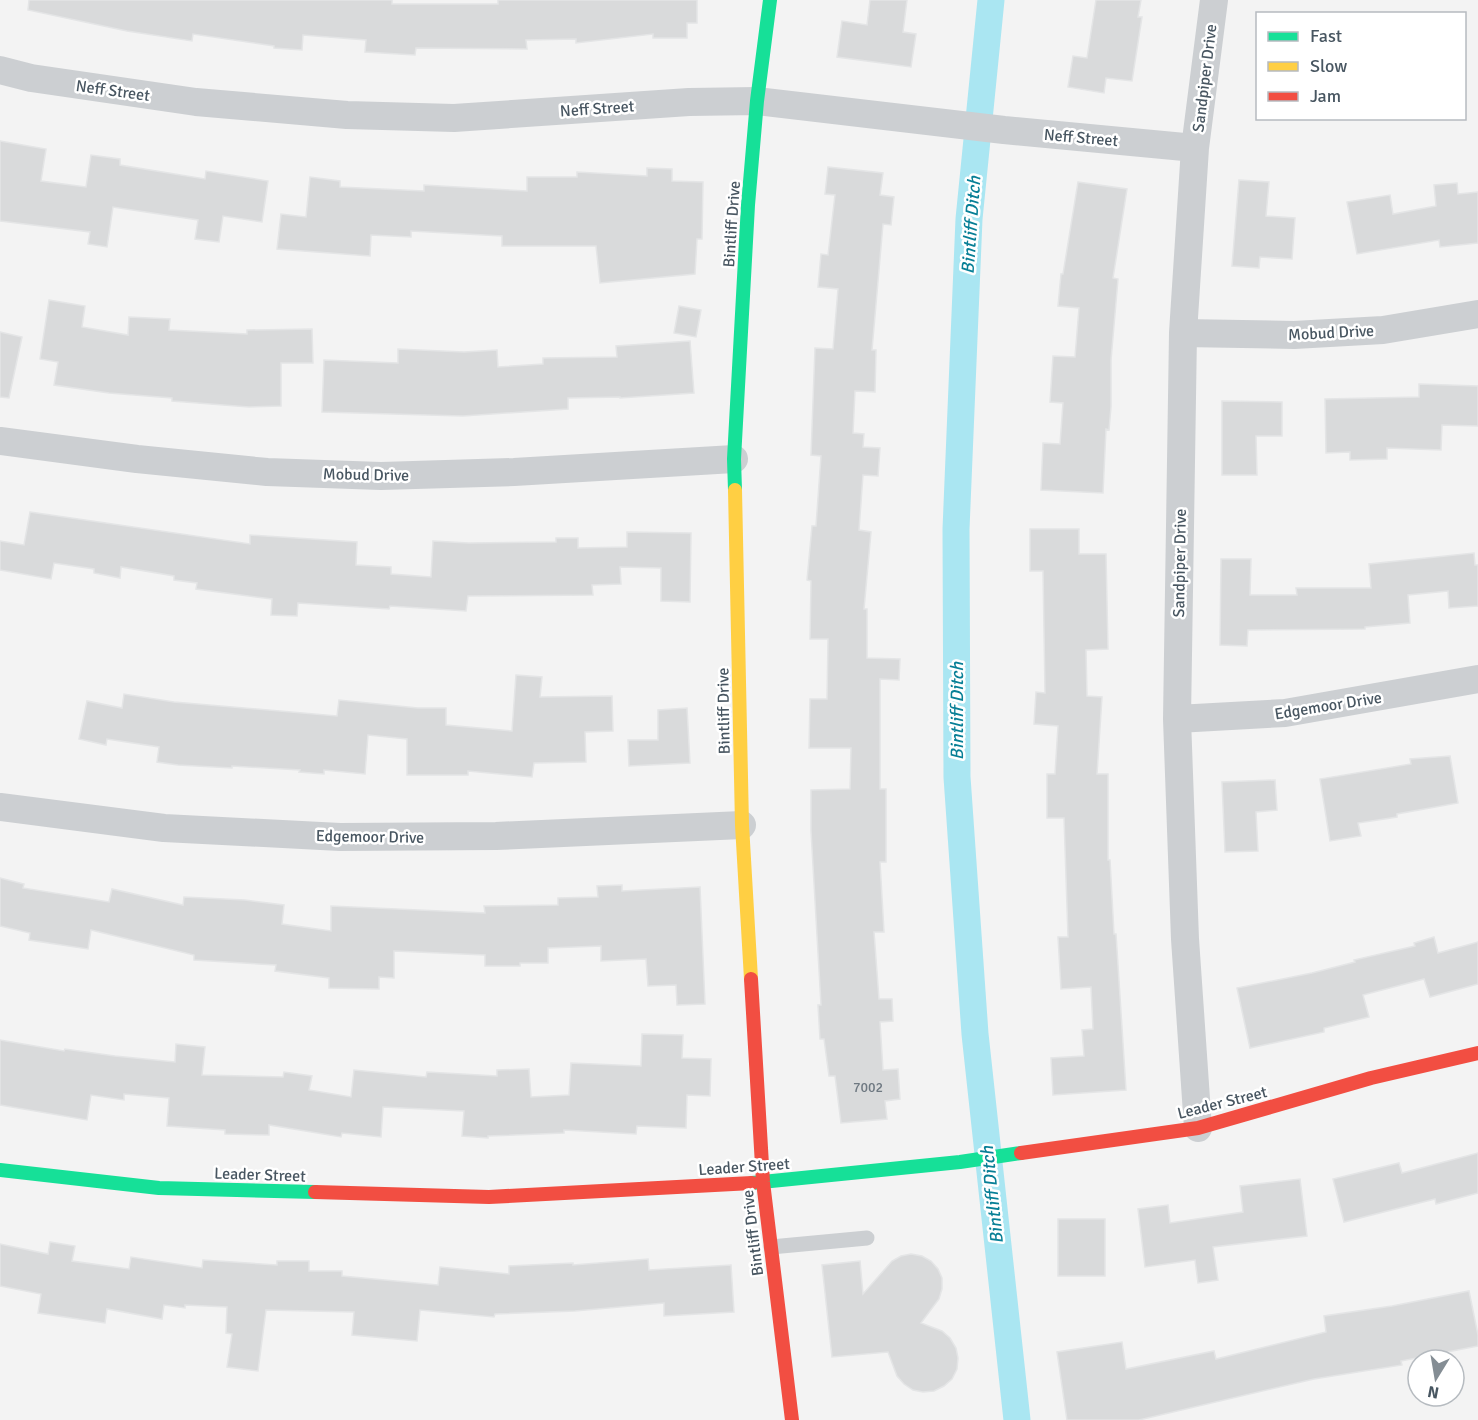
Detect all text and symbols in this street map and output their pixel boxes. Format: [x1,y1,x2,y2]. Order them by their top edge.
legend [1256,12,1466,120]
street label: Sandpiper Drive [1188,23,1222,133]
text: Fast [1310,25,1342,47]
text: Slow [1310,55,1347,77]
street label: Neff Street [75,76,151,106]
text: Jam [1310,85,1341,107]
street label: Neff Street [559,96,635,122]
street label: Neff Street [1043,125,1119,151]
water label: Bintliff Ditch [957,174,985,275]
street label: Bintliff Drive [719,180,745,268]
street label: Mobud Drive [1287,321,1375,345]
street label: Mobud Drive [323,464,409,486]
street label: Sandpiper Drive [1169,508,1191,618]
water label: Bintliff Ditch [946,661,968,760]
street label: Bintliff Drive [713,667,735,755]
street label: Edgemoor Drive [1273,688,1383,724]
street label: Edgemoor Drive [316,826,424,848]
house number: 7002 [853,1079,883,1096]
street label: Leader Street [1175,1082,1269,1124]
water label: Bintliff Ditch [976,1144,1008,1245]
street label: Leader Street [698,1154,791,1180]
street label: Leader Street [214,1163,306,1187]
street label: Bintliff Drive [738,1189,768,1277]
north arrow [1406,1348,1466,1408]
text: N [1426,1381,1441,1403]

